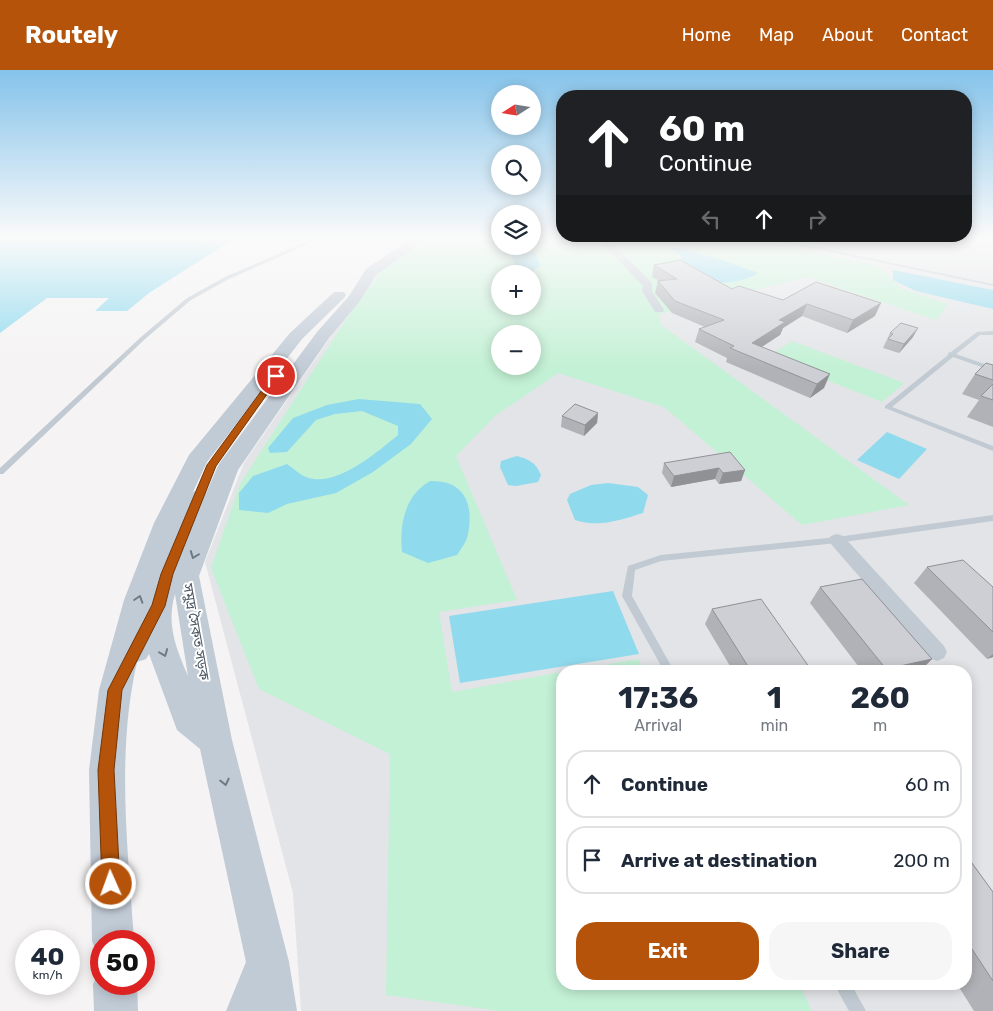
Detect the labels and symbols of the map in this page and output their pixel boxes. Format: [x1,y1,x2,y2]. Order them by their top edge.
north arrow [491,85,541,135]
pin [255,355,297,397]
one-way arrow [190,550,200,558]
street label: সমুদ্র সৈকত সড়ক [179,581,213,682]
one-way arrow [133,595,143,603]
one-way arrow [157,648,168,657]
one-way arrow [219,777,230,786]
position arrow [84,857,136,909]
speed limit sign: 50 [90,930,155,995]

